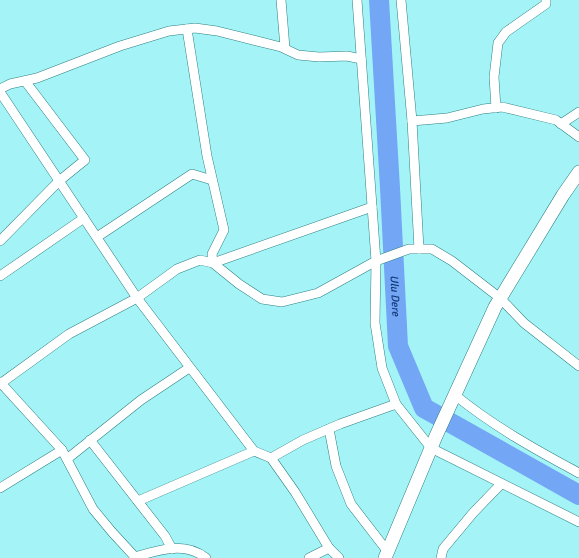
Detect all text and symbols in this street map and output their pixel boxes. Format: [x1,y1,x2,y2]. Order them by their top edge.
water label: Ulu Dere [388,275,403,317]

